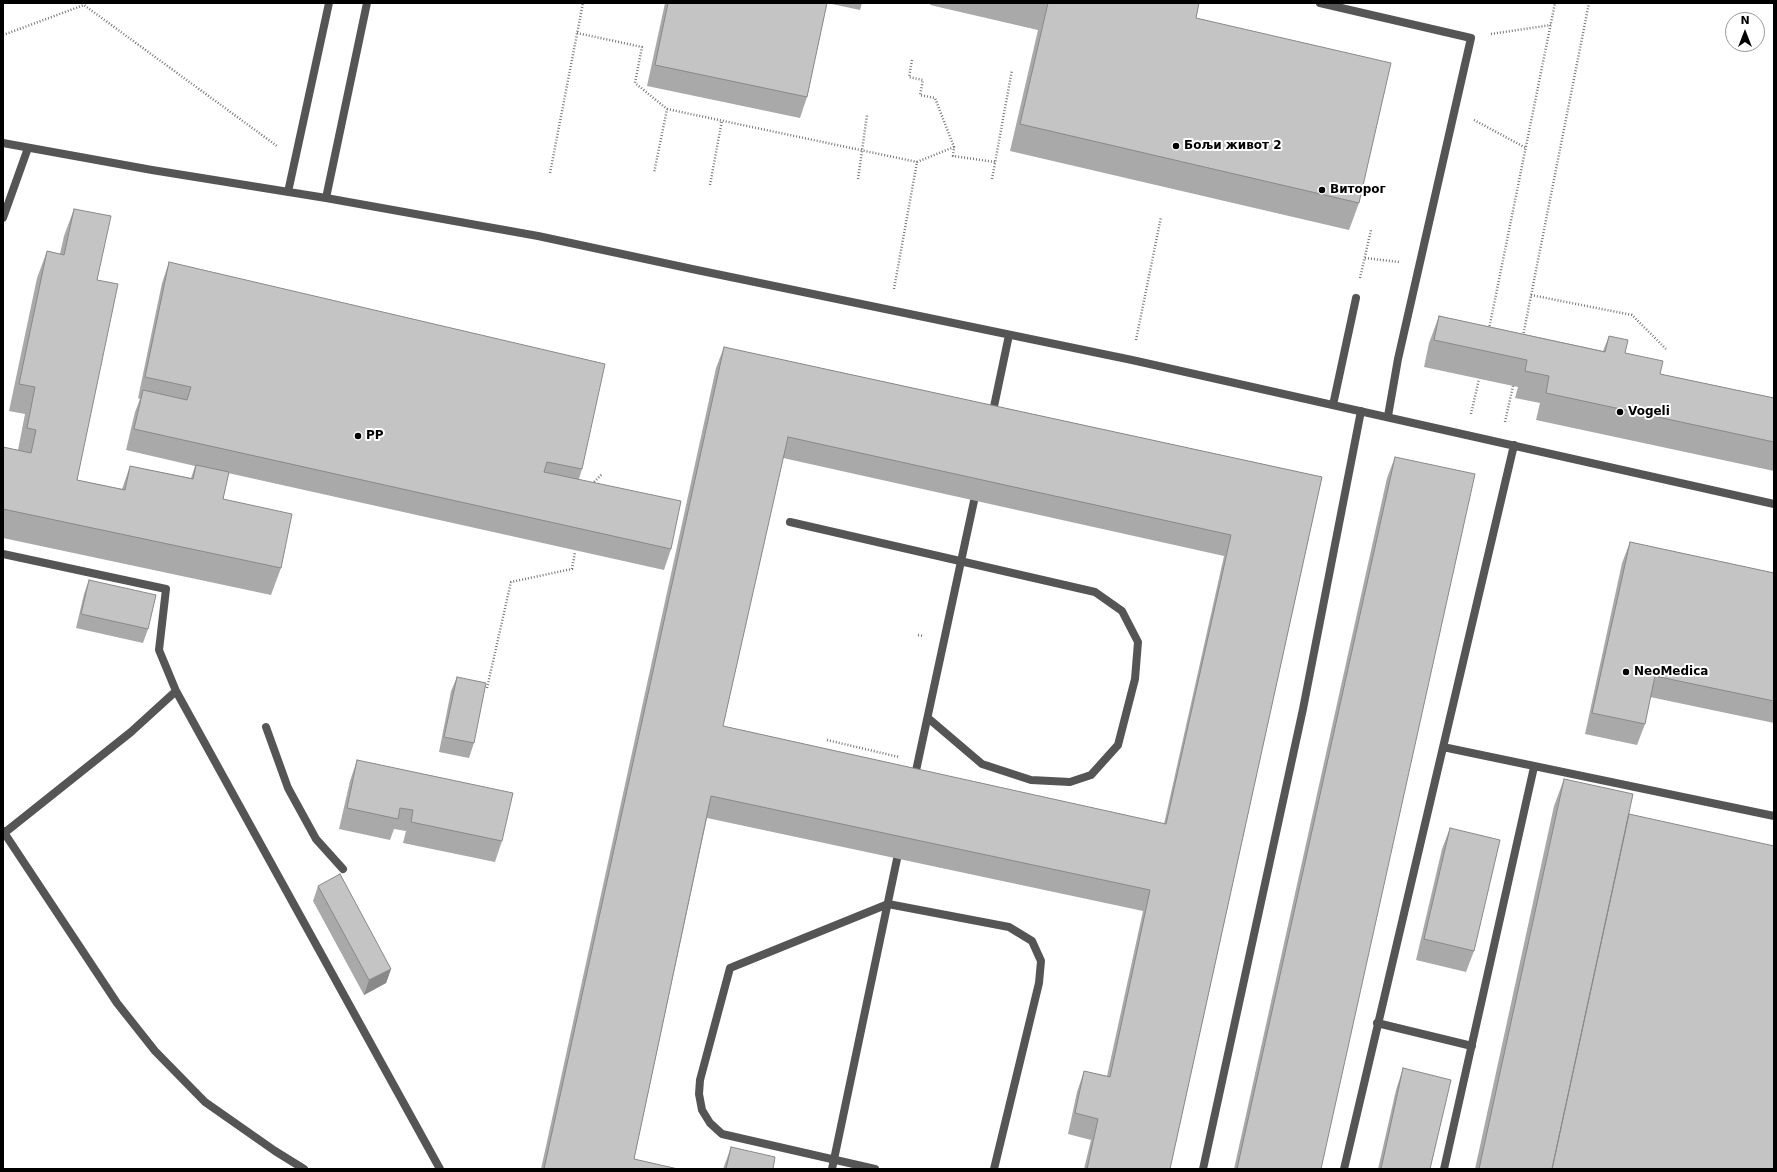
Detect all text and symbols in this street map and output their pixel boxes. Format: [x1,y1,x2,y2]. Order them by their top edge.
north arrow [1725,12,1765,52]
text: N [1740,14,1750,27]
place label: Бољи живот 2 [1184,139,1282,153]
marker: Бољи живот 2 [1171,141,1181,151]
place label: Виторог [1330,183,1386,197]
marker: Виторог [1317,185,1327,195]
place label: Vogeli [1628,405,1670,419]
marker: Vogeli [1615,407,1625,417]
place label: PP [366,429,384,443]
marker: PP [353,431,363,441]
place label: NeoMedica [1634,665,1708,679]
marker: NeoMedica [1621,667,1631,677]

